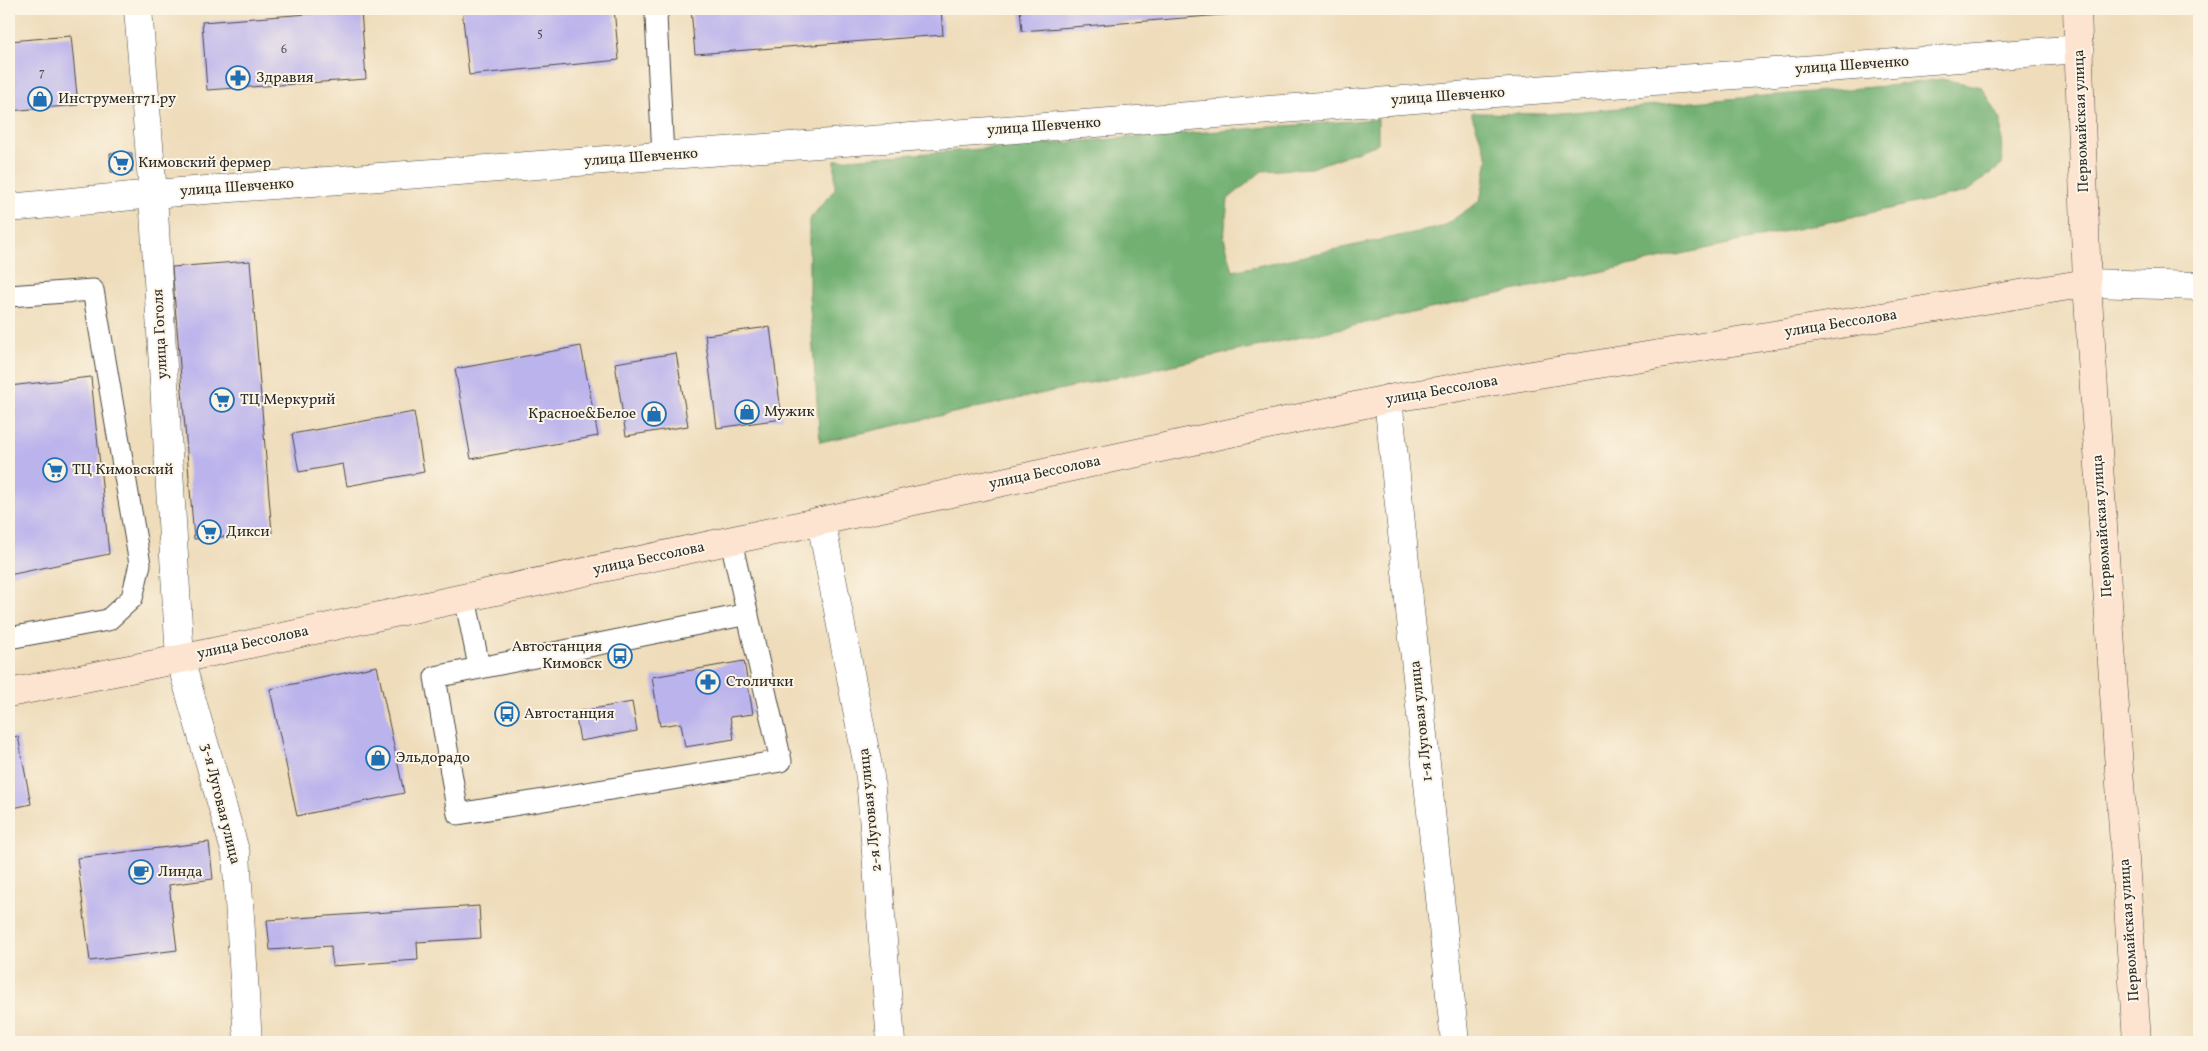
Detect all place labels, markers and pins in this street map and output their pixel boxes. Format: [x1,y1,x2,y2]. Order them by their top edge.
pharmacy icon: Здравия [225,65,251,91]
place label: Здравия [256,68,314,89]
shop icon: Инструмент71.ру [27,86,53,112]
place label: Инструмент71.ру [58,89,176,110]
supermarket icon: Кимовский фермер [108,150,134,176]
place label: Кимовский фермер [138,153,271,174]
supermarket icon: ТЦ Меркурий [209,387,235,413]
place label: ТЦ Меркурий [240,390,336,411]
shop icon: Мужик [734,399,760,425]
shop icon: Красное&Белое [641,401,667,427]
place label: Мужик [764,402,814,423]
place label: Красное&Белое [528,404,636,425]
supermarket icon: ТЦ Кимовский [42,457,68,483]
place label: ТЦ Кимовский [72,460,173,481]
supermarket icon: Дикси [196,519,222,545]
place label: Дикси [226,522,270,543]
place label: Автостанция Кимовск [512,637,602,675]
bus stop icon: Автостанция Кимовск [607,643,633,669]
pharmacy icon: Столички [695,669,721,695]
place label: Столички [726,672,793,693]
bus stop icon: Автостанция [494,701,520,727]
place label: Автостанция [524,704,614,725]
shop icon: Эльдорадо [365,745,391,771]
place label: Эльдорадо [396,748,470,769]
cafe icon: Линда [128,859,154,885]
place label: Линда [158,862,202,883]

